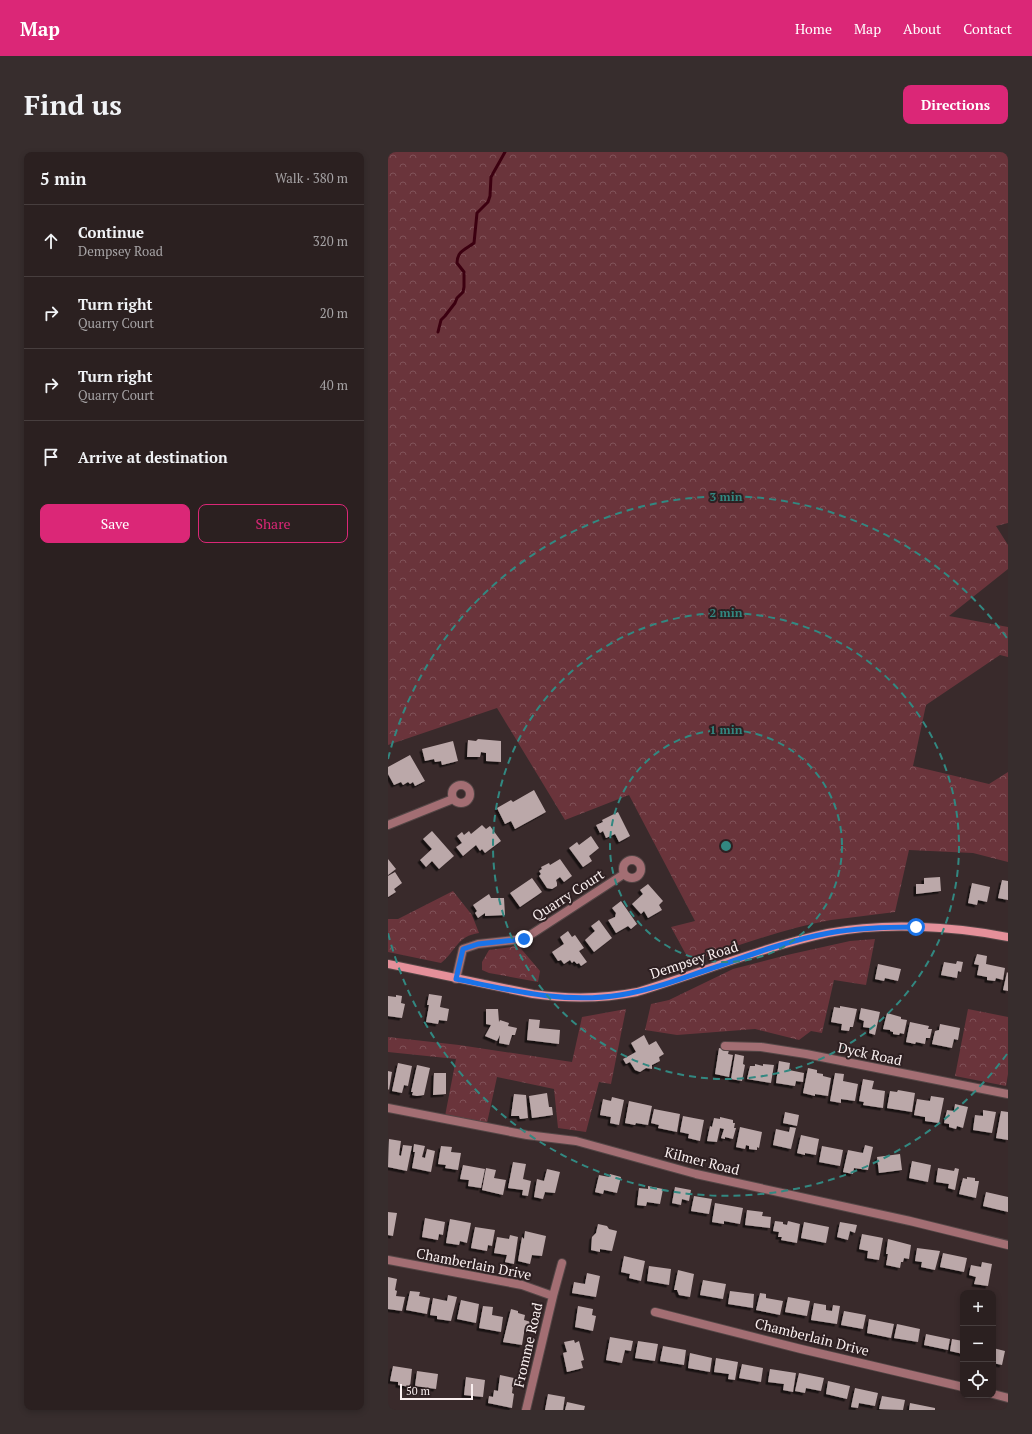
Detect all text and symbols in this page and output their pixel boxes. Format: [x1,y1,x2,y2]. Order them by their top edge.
text: Map [20,16,60,41]
text: Home [795,19,832,38]
text: Map [854,19,881,38]
text: About [903,19,941,38]
text: Contact [963,19,1012,38]
button: Directions [903,85,1008,124]
text: Find us [24,86,122,123]
text: 5 min [40,167,87,190]
text: Walk · 380 m [275,169,348,187]
text: Continue [78,222,144,242]
icon: ahead [40,230,62,252]
text: 320 m [313,232,348,250]
text: Dempsey Road [78,242,163,260]
text: Turn right [78,294,153,314]
icon: right [40,302,62,324]
text: 20 m [320,304,348,322]
text: Quarry Court [78,314,154,332]
text: Turn right [78,366,153,386]
icon: right [40,374,62,396]
text: 40 m [320,376,348,394]
text: Quarry Court [78,386,154,404]
icon: arrive [40,446,62,468]
text: Arrive at destination [78,447,228,467]
text: 3 min [710,489,743,504]
button: Save [40,504,190,543]
button: Share [198,504,348,543]
text: 2 min [710,605,743,620]
text: 1 min [710,722,743,737]
centre of rings [719,839,733,853]
street label: Quarry Court [528,864,608,925]
route start [907,918,925,936]
route end [515,930,533,948]
street label: Dempsey Road [647,936,741,983]
street label: Dyck Road [836,1037,904,1070]
street label: Kilmer Road [663,1142,742,1179]
street label: Chamberlain Drive [415,1243,533,1284]
map controls [960,1290,996,1398]
button: + [960,1290,996,1326]
street label: Fromme Road [509,1300,547,1389]
street label: Chamberlain Drive [753,1313,871,1360]
button: − [960,1326,996,1362]
button: locate [960,1362,996,1398]
scale bar [400,1382,473,1401]
text: 50 m [406,1384,430,1398]

